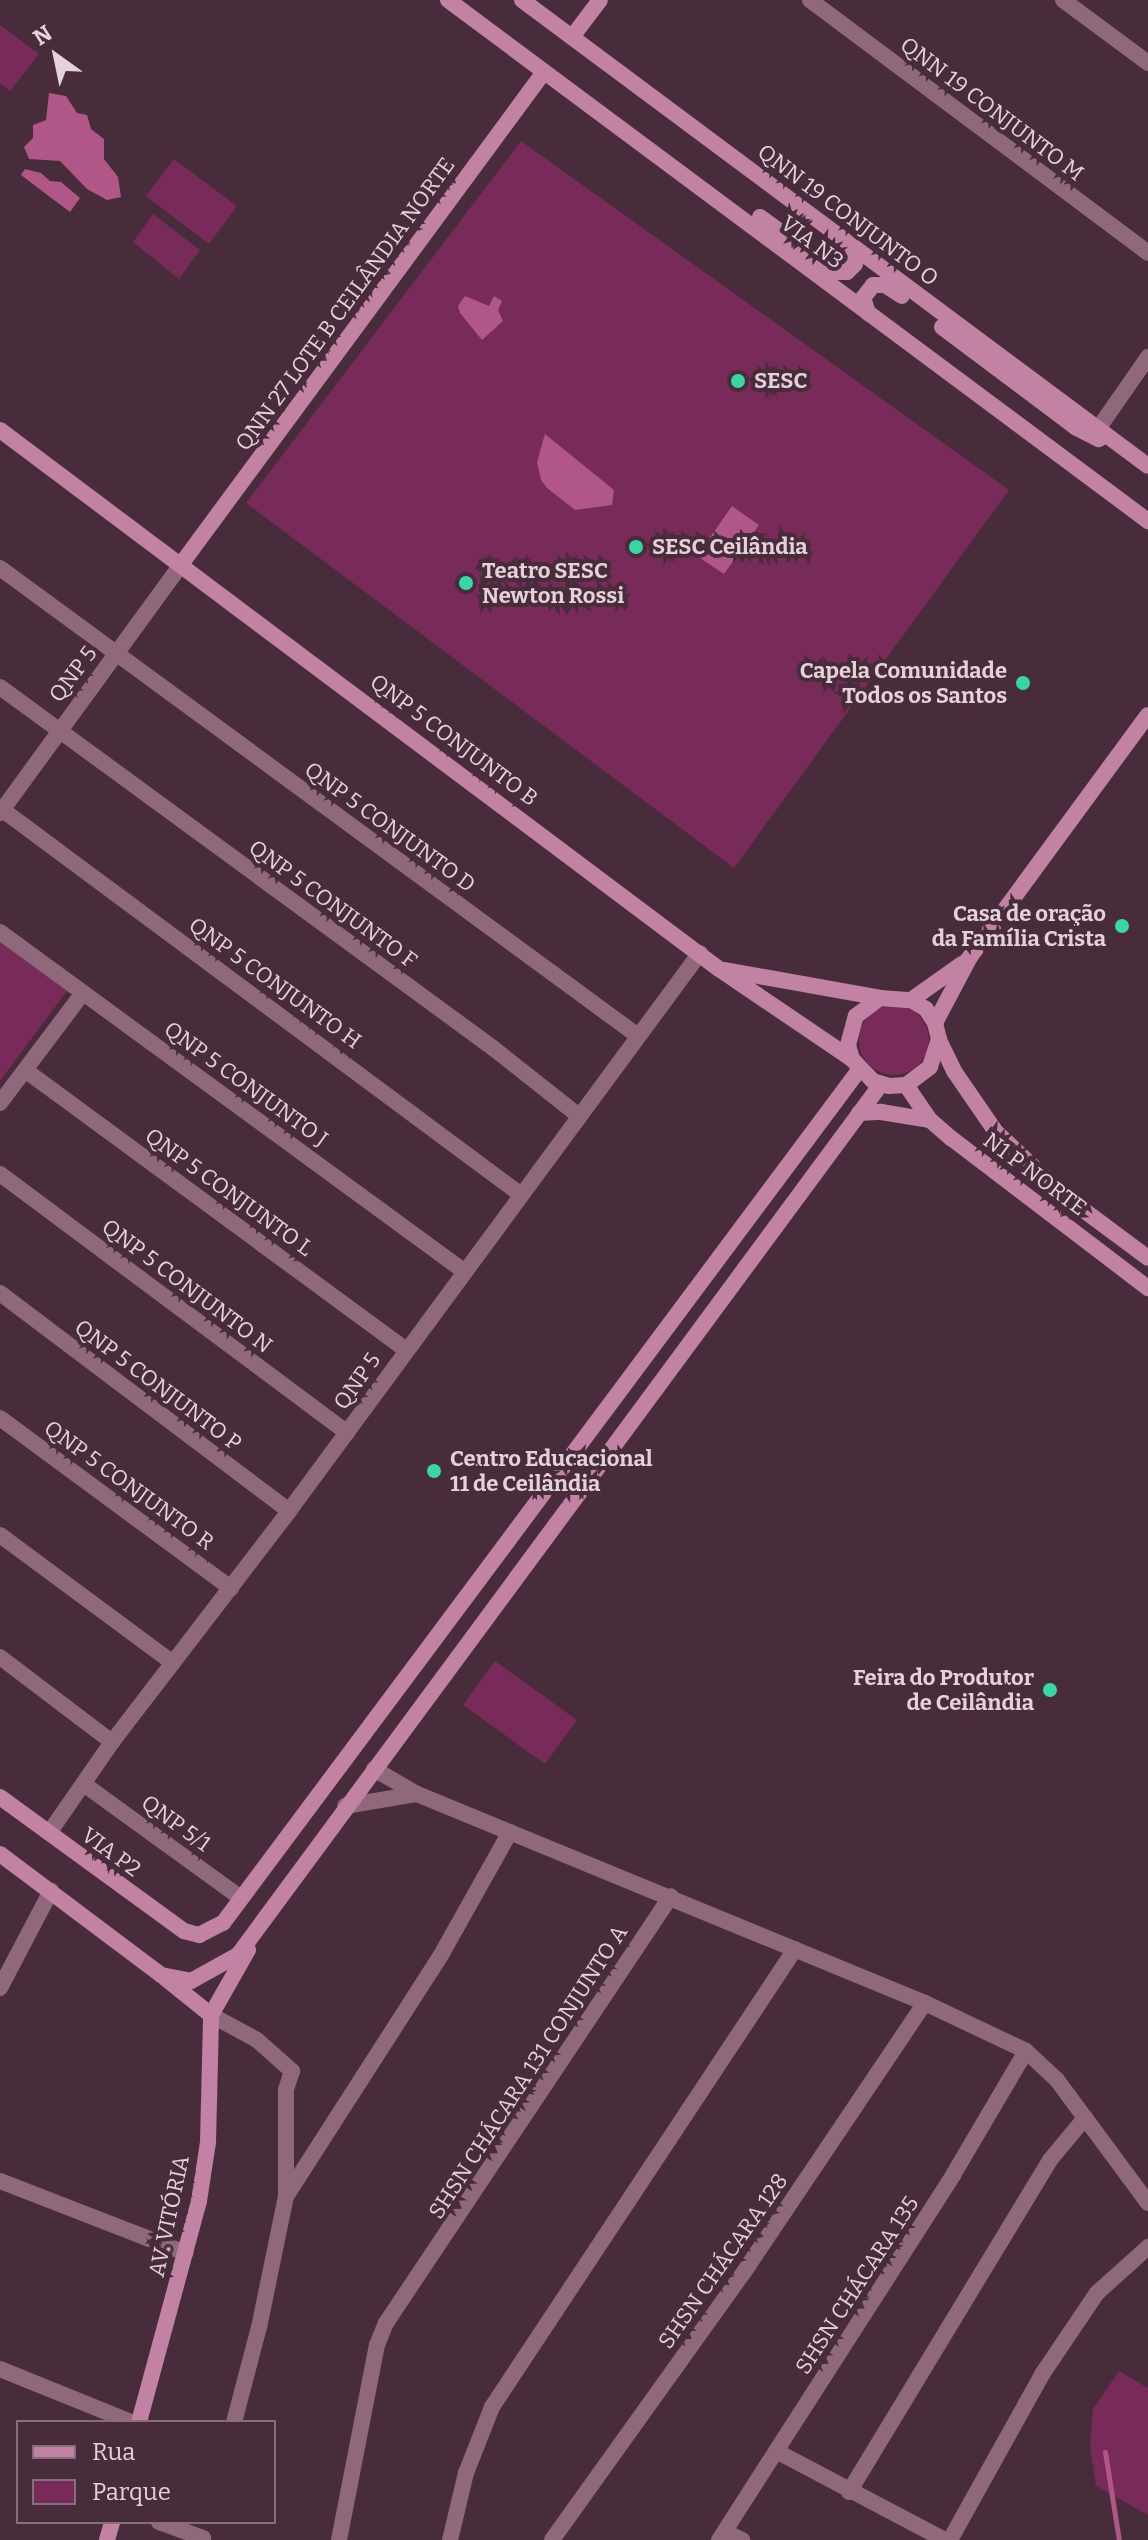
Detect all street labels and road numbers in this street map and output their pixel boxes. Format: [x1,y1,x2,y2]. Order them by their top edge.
street label: QNN 19 CONJUNTO M [895,31,1089,187]
street label: QNN 19 CONJUNTO O [752,138,944,292]
street label: QNN 27 LOTE B CEILÂNDIA NORTE [230,152,460,456]
street label: VIA N3 [775,210,849,274]
street label: QNP 5 [43,641,103,707]
street label: QNP 5 CONJUNTO B [365,668,543,812]
street label: QNP 5 CONJUNTO D [300,756,480,898]
street label: QNP 5 CONJUNTO F [244,834,422,974]
street label: QNP 5 CONJUNTO H [184,912,366,1054]
street label: QNP 5 CONJUNTO J [159,1016,333,1152]
street label: QNP 5 CONJUNTO L [140,1122,318,1262]
street label: N1 P NORTE [978,1127,1092,1221]
street label: QNP 5 CONJUNTO N [97,1213,277,1359]
street label: QNP 5 CONJUNTO P [69,1314,247,1456]
street label: QNP 5 [328,1348,386,1414]
street label: QNP 5 CONJUNTO R [39,1415,219,1555]
street label: QNP 5/1 [136,1789,216,1857]
street label: VIA P2 [76,1822,146,1882]
street label: SHSN CHÁCARA 131 CONJUNTO A [423,1920,633,2224]
street label: AV. VITÓRIA [143,2153,195,2279]
street label: SHSN CHÁCARA 128 [653,2168,793,2354]
street label: SHSN CHÁCARA 135 [790,2191,924,2379]

